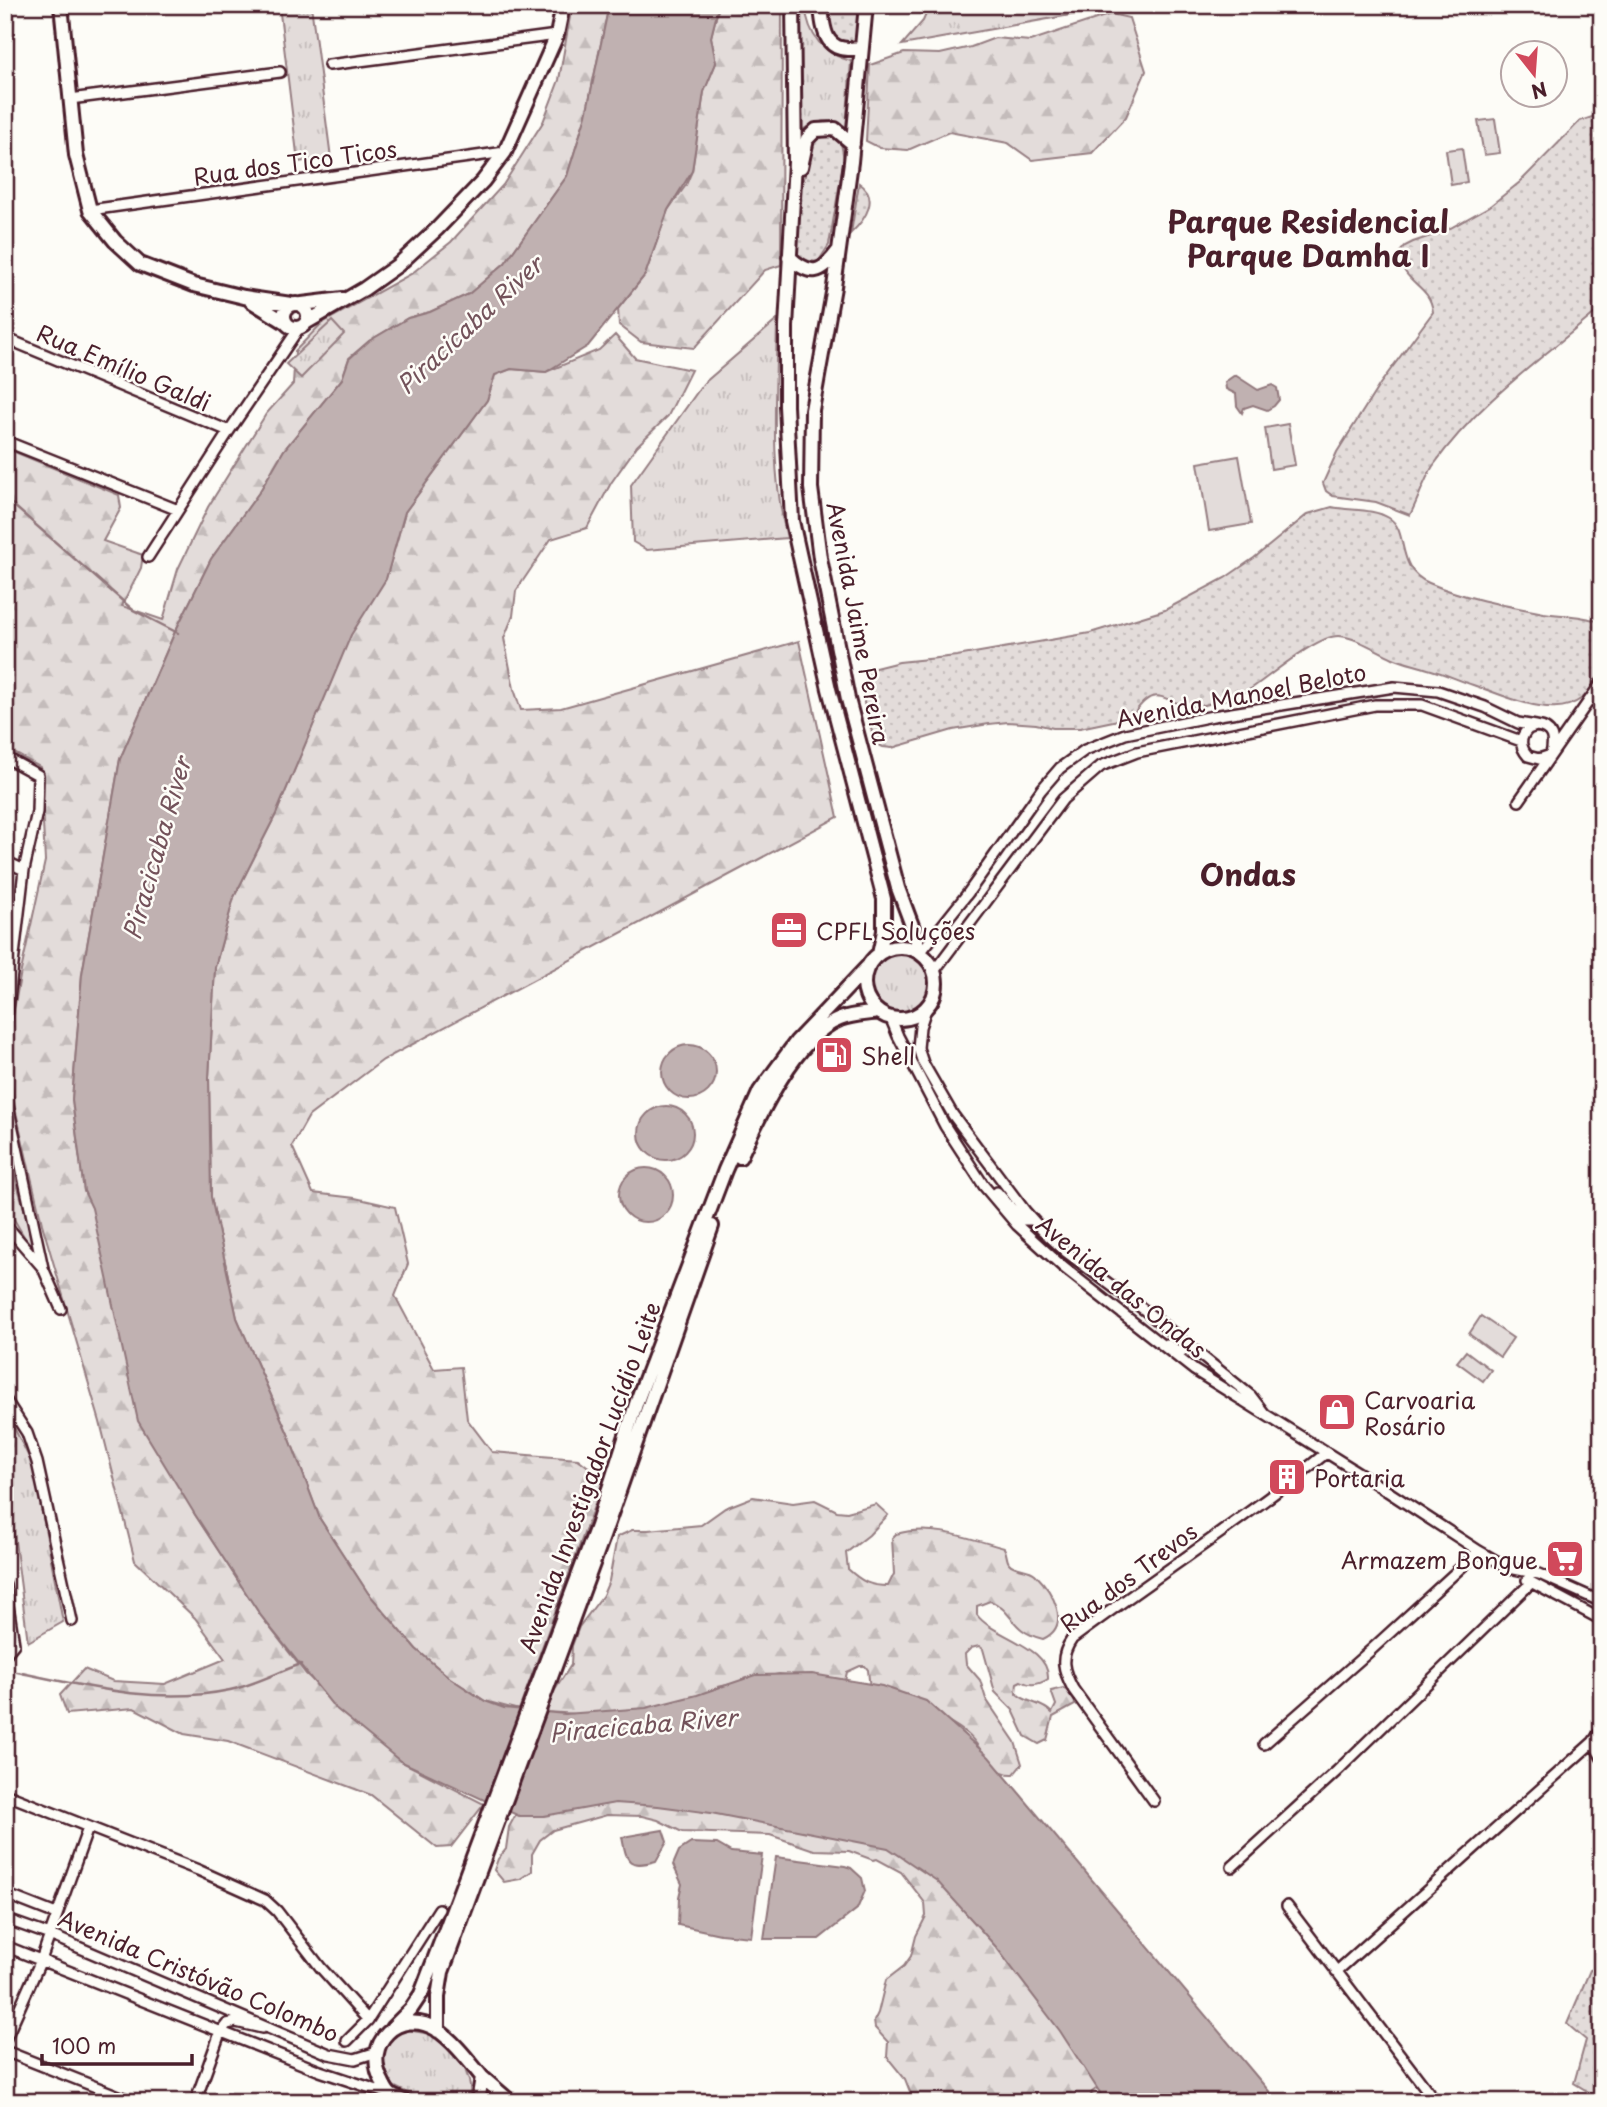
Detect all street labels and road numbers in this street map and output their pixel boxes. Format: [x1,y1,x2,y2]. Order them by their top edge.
street label: Rua dos Tico Ticos [191,130,399,194]
street label: Rua Emílio Galdi [32,315,216,419]
street label: Avenida Jaime Pereira [818,499,900,748]
street label: Avenida Manoel Beloto [1113,654,1369,736]
street label: Avenida das Ondas [1029,1206,1215,1366]
street label: Avenida Investigador Lucídio Leite [509,1296,669,1658]
street label: Rua dos Trevos [1052,1514,1204,1640]
street label: Avenida Cristóvão Colombo [53,1900,345,2050]

